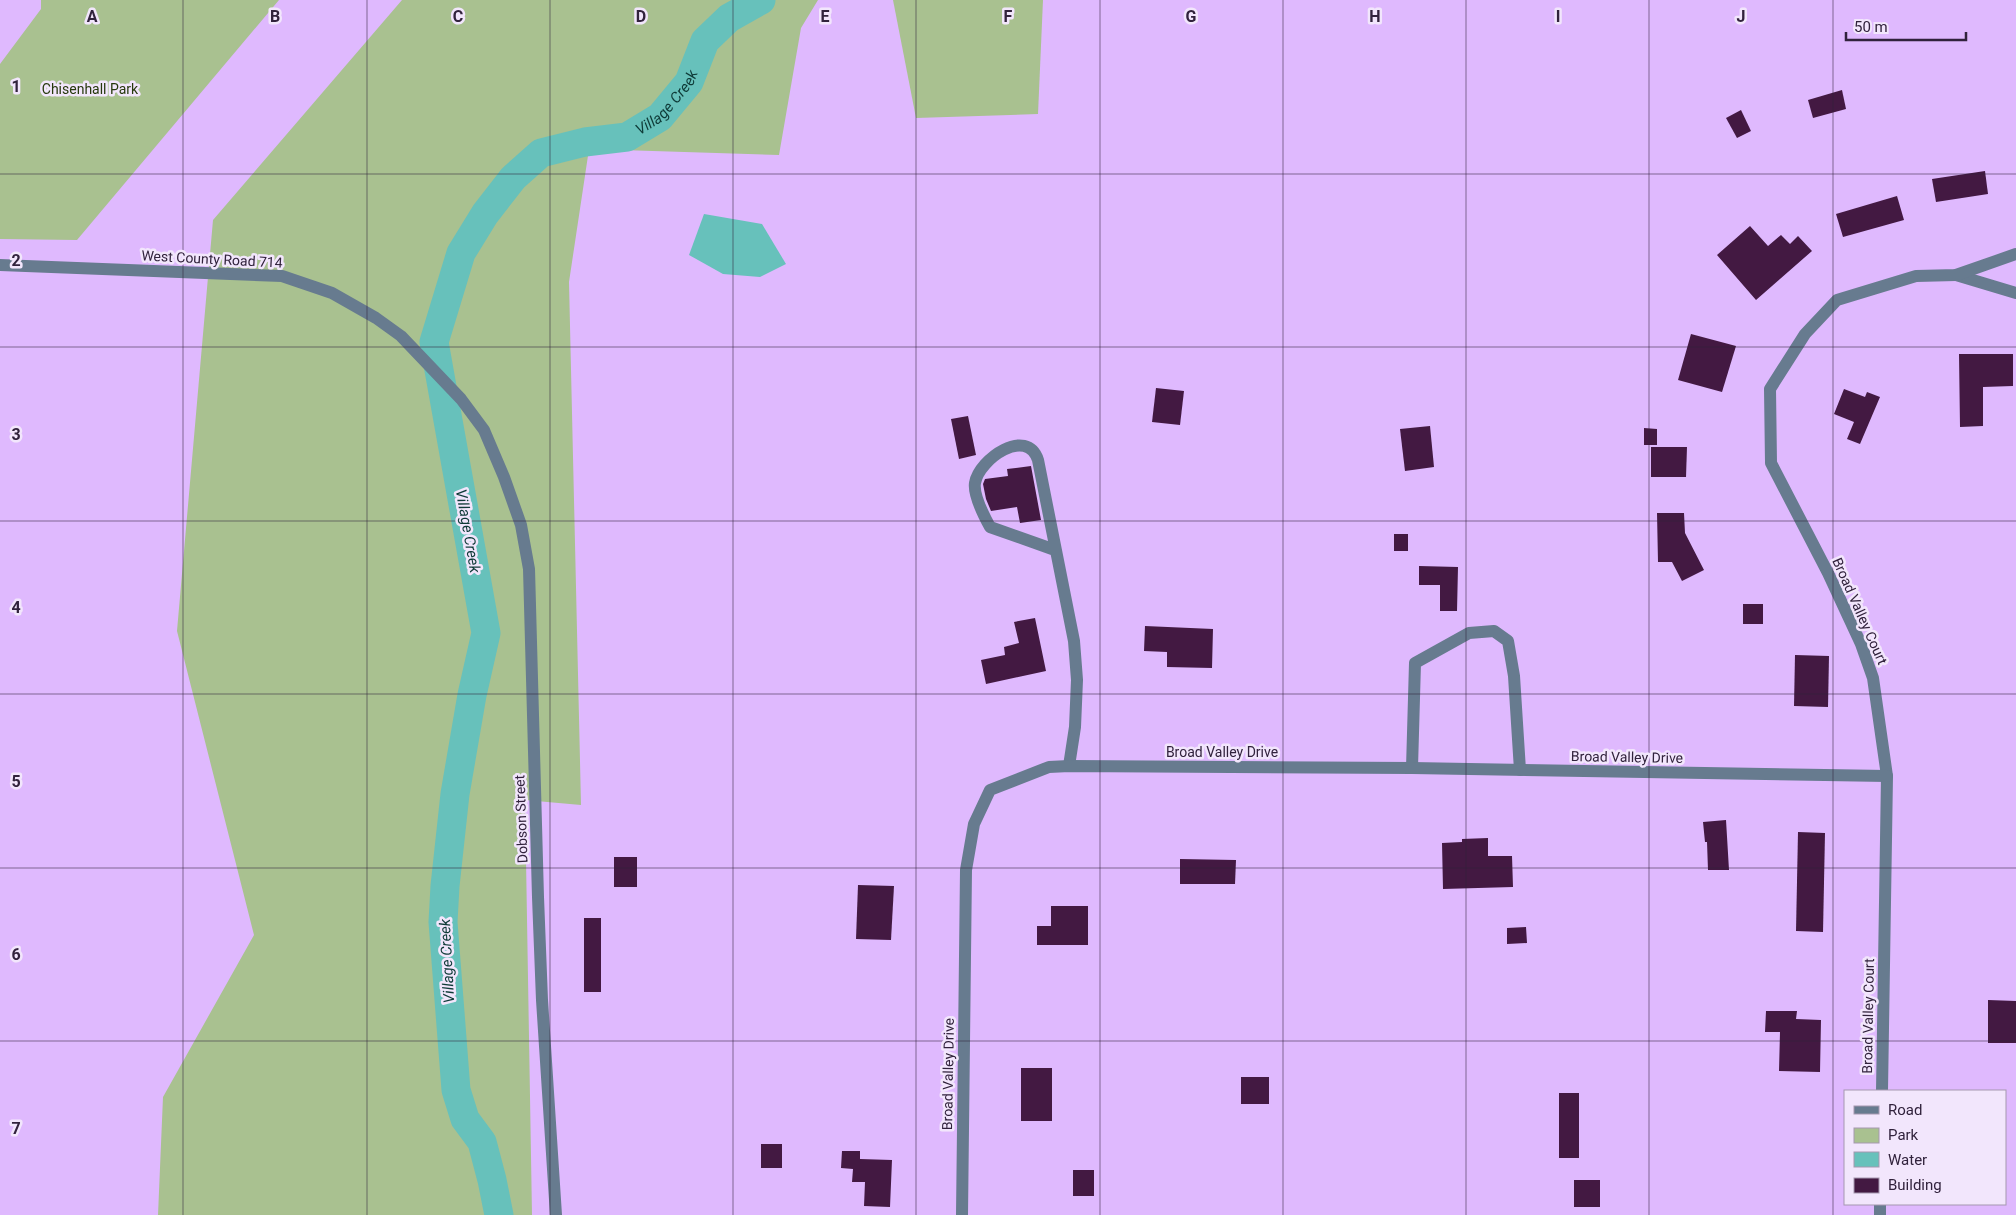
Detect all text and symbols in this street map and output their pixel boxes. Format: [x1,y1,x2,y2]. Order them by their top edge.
text: A [87,7,98,26]
text: B [270,7,280,26]
text: C [453,7,463,26]
text: D [636,7,646,26]
text: E [821,7,830,26]
text: F [1004,7,1013,26]
text: G [1186,7,1197,26]
text: H [1369,7,1381,26]
text: I [1556,7,1560,26]
text: J [1737,7,1745,26]
scale bar [1846,10,1966,42]
text: 50 m [1854,18,1888,36]
water label: Village Creek [632,67,702,139]
text: 1 [11,77,21,96]
park label: Chisenhall Park [42,81,139,97]
street label: West County Road 714 [141,247,283,271]
text: 2 [11,251,21,270]
text: 3 [11,425,21,444]
water label: Village Creek [452,488,484,575]
street label: Broad Valley Court [1829,555,1891,667]
text: 4 [11,598,21,617]
street label: Broad Valley Drive [1166,744,1278,760]
street label: Broad Valley Drive [1571,748,1683,766]
text: 5 [11,772,21,791]
street label: Dobson Street [511,774,531,863]
water label: Village Creek [436,918,458,1004]
text: 6 [11,945,21,964]
street label: Broad Valley Court [1859,958,1877,1074]
street label: Broad Valley Drive [939,1018,957,1130]
legend [1844,1090,2006,1205]
text: Road [1888,1101,1922,1119]
text: 7 [11,1119,21,1138]
text: Park [1888,1126,1919,1144]
text: Water [1888,1151,1927,1169]
text: Building [1888,1176,1942,1194]

